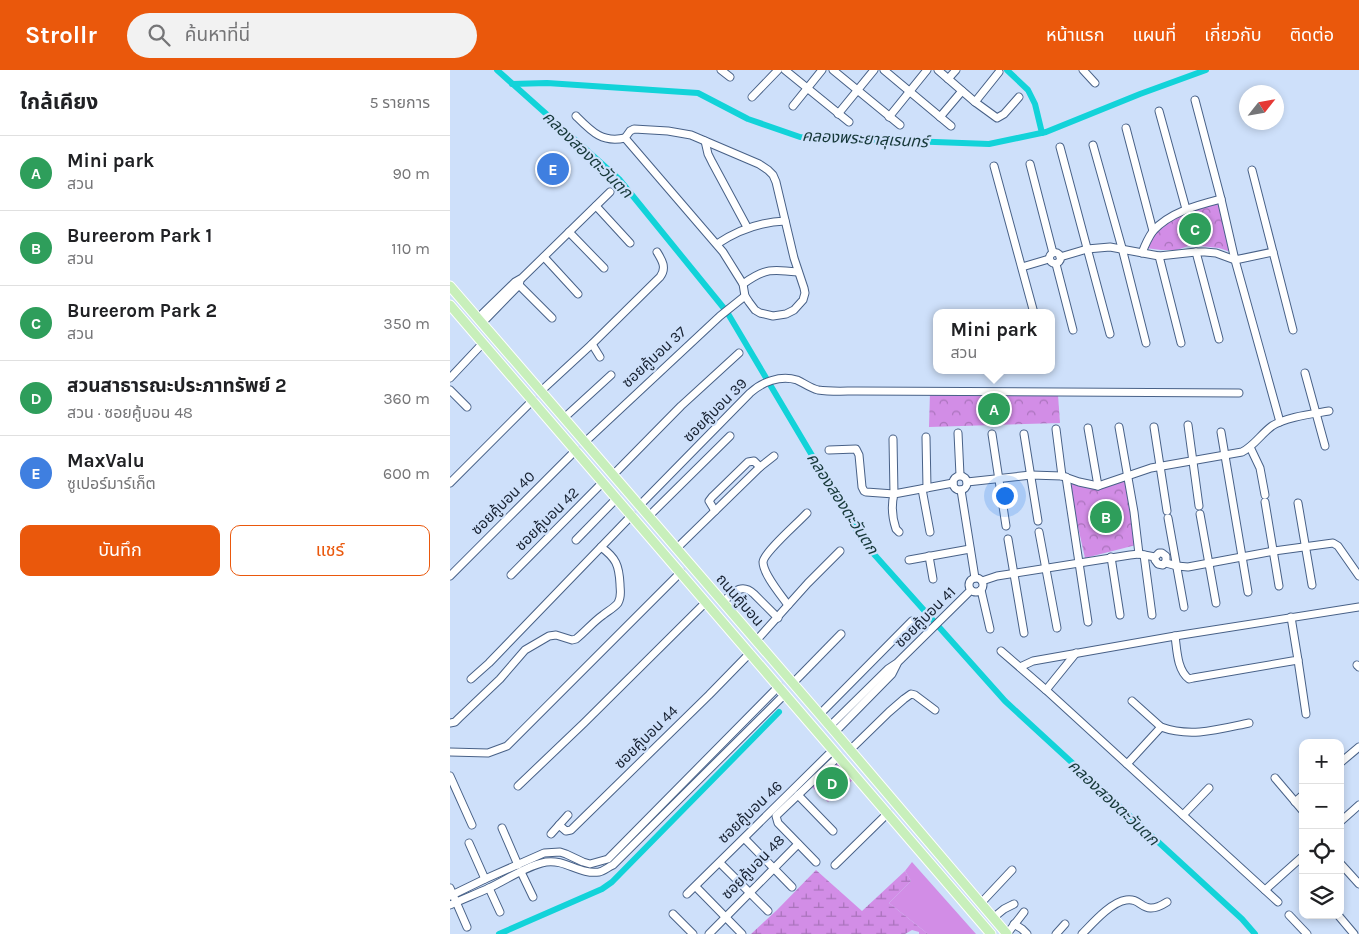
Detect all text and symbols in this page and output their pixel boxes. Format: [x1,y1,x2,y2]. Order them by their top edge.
search box [127,13,477,58]
text: Strollr [25,21,97,49]
icon: search [145,21,173,49]
text: ค้นหาที่นี่ [185,24,250,46]
text: หน้าแรก [1046,24,1104,46]
text: แผนที่ [1132,24,1176,46]
text: เกี่ยวกับ [1204,24,1262,46]
text: ติดต่อ [1290,24,1334,46]
north arrow [1239,85,1284,130]
text: ใกล้เคียง [20,90,98,114]
text: 5 รายการ [369,93,430,112]
water label: คลองสองตะวันตก [539,107,637,203]
water label: คลองพระยาสุเรนทร์ [802,126,932,152]
text: Mini park [67,150,154,172]
pin: E [537,150,569,188]
text: A [31,164,41,183]
text: 90 m [392,164,430,183]
text: สวน [67,174,94,193]
pin: C [1179,210,1211,248]
text: Bureerom Park 1 [67,225,212,247]
text: B [31,239,41,258]
text: 110 m [391,239,430,258]
text: สวน [67,249,94,268]
text: Bureerom Park 2 [67,300,217,322]
popup [933,309,1055,374]
text: C [31,314,41,333]
text: 350 m [383,314,430,333]
text: Mini park [950,319,1038,341]
street label: ซอยคู้บอน 37 [618,323,690,391]
text: สวน [67,324,94,343]
text: สวน [950,343,977,362]
street label: ซอยคู้บอน 39 [679,374,751,446]
text: สวนสาธารณะประภาทรัพย์ 2 [67,375,287,397]
text: D [31,389,41,408]
text: 360 m [383,389,430,408]
pin: A [978,390,1010,428]
text: สวน · ซอยคู้บอน 48 [67,403,193,422]
water label: คลองสองตะวันตก [803,449,883,559]
text: MaxValu [67,450,145,472]
text: E [31,464,41,483]
text: 600 m [383,464,430,483]
street label: ซอยคู้บอน 40 [467,467,539,539]
text: ซูเปอร์มาร์เก็ต [67,474,156,493]
street label: ซอยคู้บอน 42 [511,483,583,555]
your location [992,483,1018,509]
pin: B [1090,498,1122,536]
button: บันทึก [20,525,220,576]
button: แชร์ [230,525,430,576]
street label: ถนนคู้บอน [712,570,768,630]
street label: ซอยคู้บอน 41 [891,583,959,651]
street label: ซอยคู้บอน 44 [611,701,682,772]
map controls [1299,739,1344,919]
button: + [1299,739,1344,784]
water label: คลองสองตะวันตก [1064,756,1164,850]
pin: D [816,764,848,802]
street label: ซอยคู้บอน 46 [714,777,786,847]
button: − [1299,784,1344,829]
button: locate [1299,829,1344,874]
street label: ซอยคู้บอน 48 [718,831,788,903]
button: layers [1299,874,1344,919]

